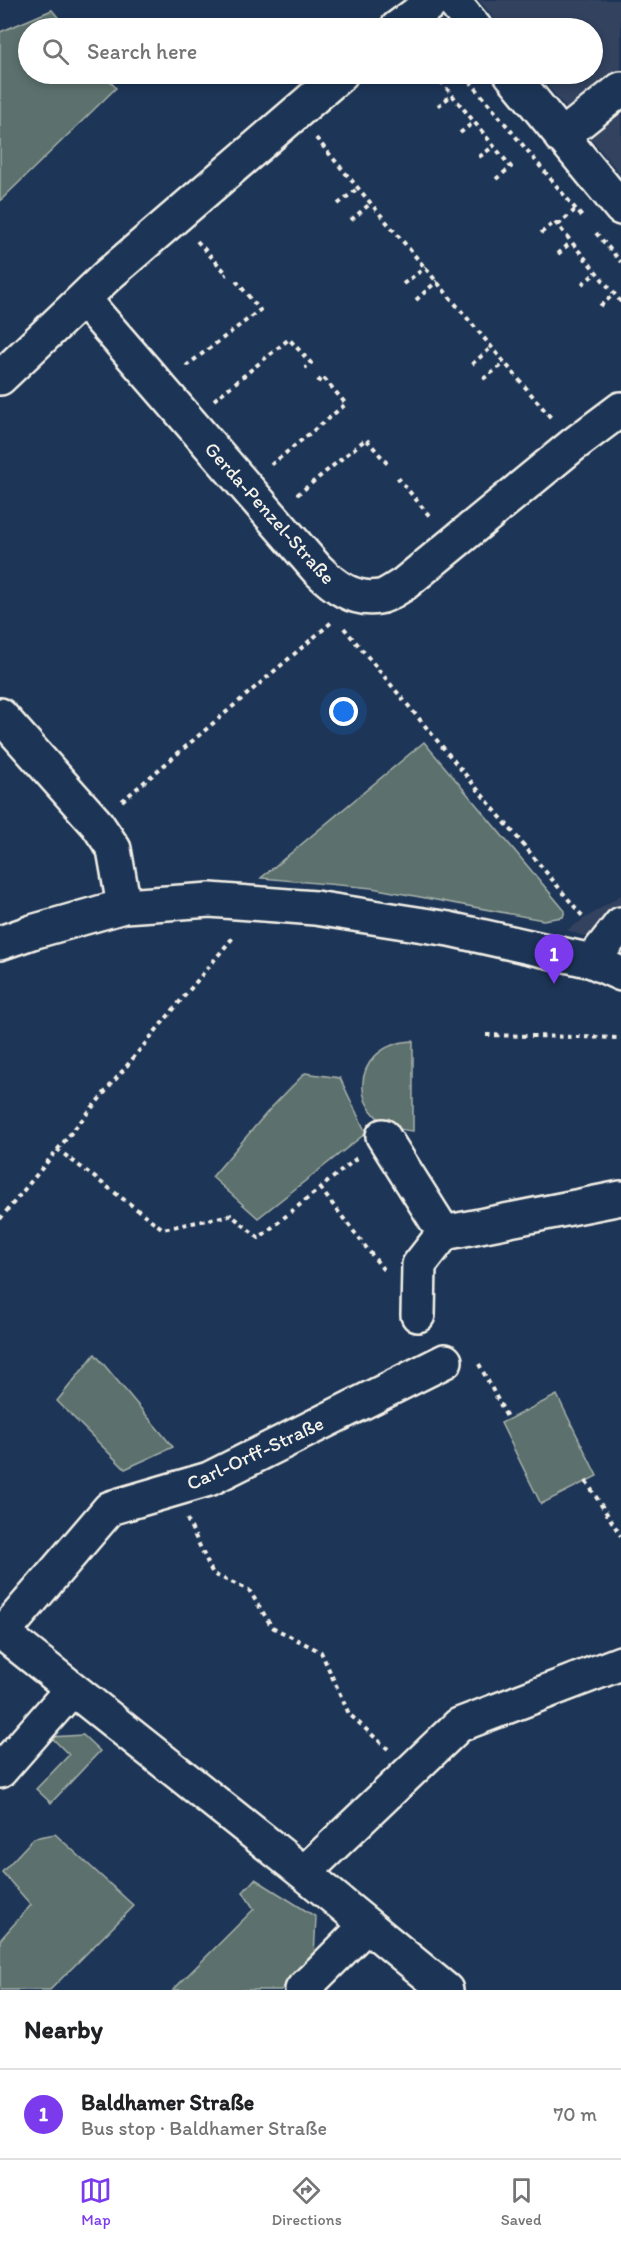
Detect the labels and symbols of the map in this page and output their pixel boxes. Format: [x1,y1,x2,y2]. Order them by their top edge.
street label: Gerda-Penzel-Straße [200,437,340,589]
your location [329,697,358,726]
pin: 1 [534,934,574,984]
street label: Carl-Orff-Straße [183,1411,327,1495]

